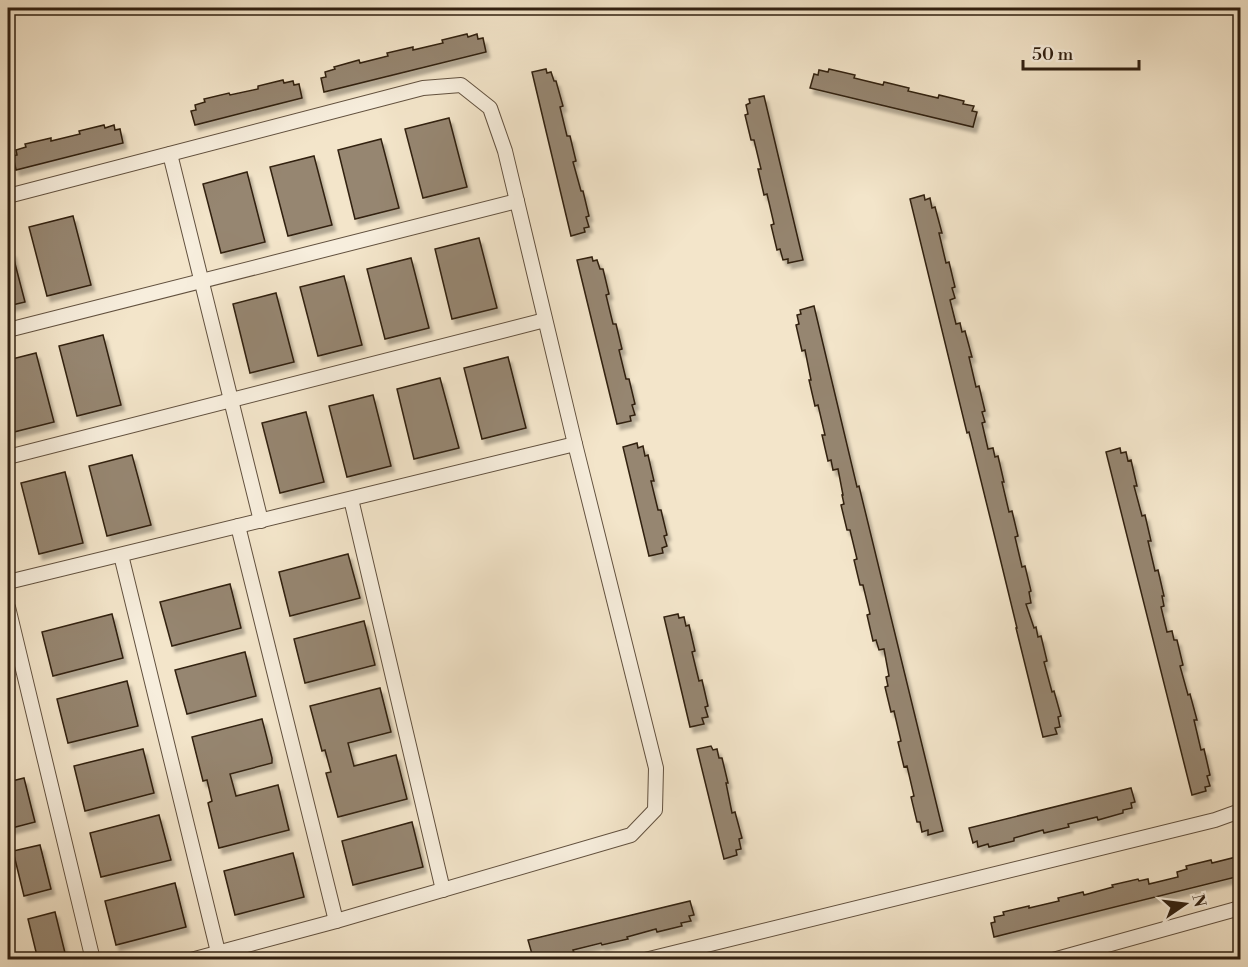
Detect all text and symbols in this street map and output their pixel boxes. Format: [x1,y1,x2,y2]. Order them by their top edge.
scale bar [1023,33,1138,71]
text: 50 m [1032,43,1074,66]
north arrow [1155,874,1215,934]
text: N [1187,892,1210,910]

